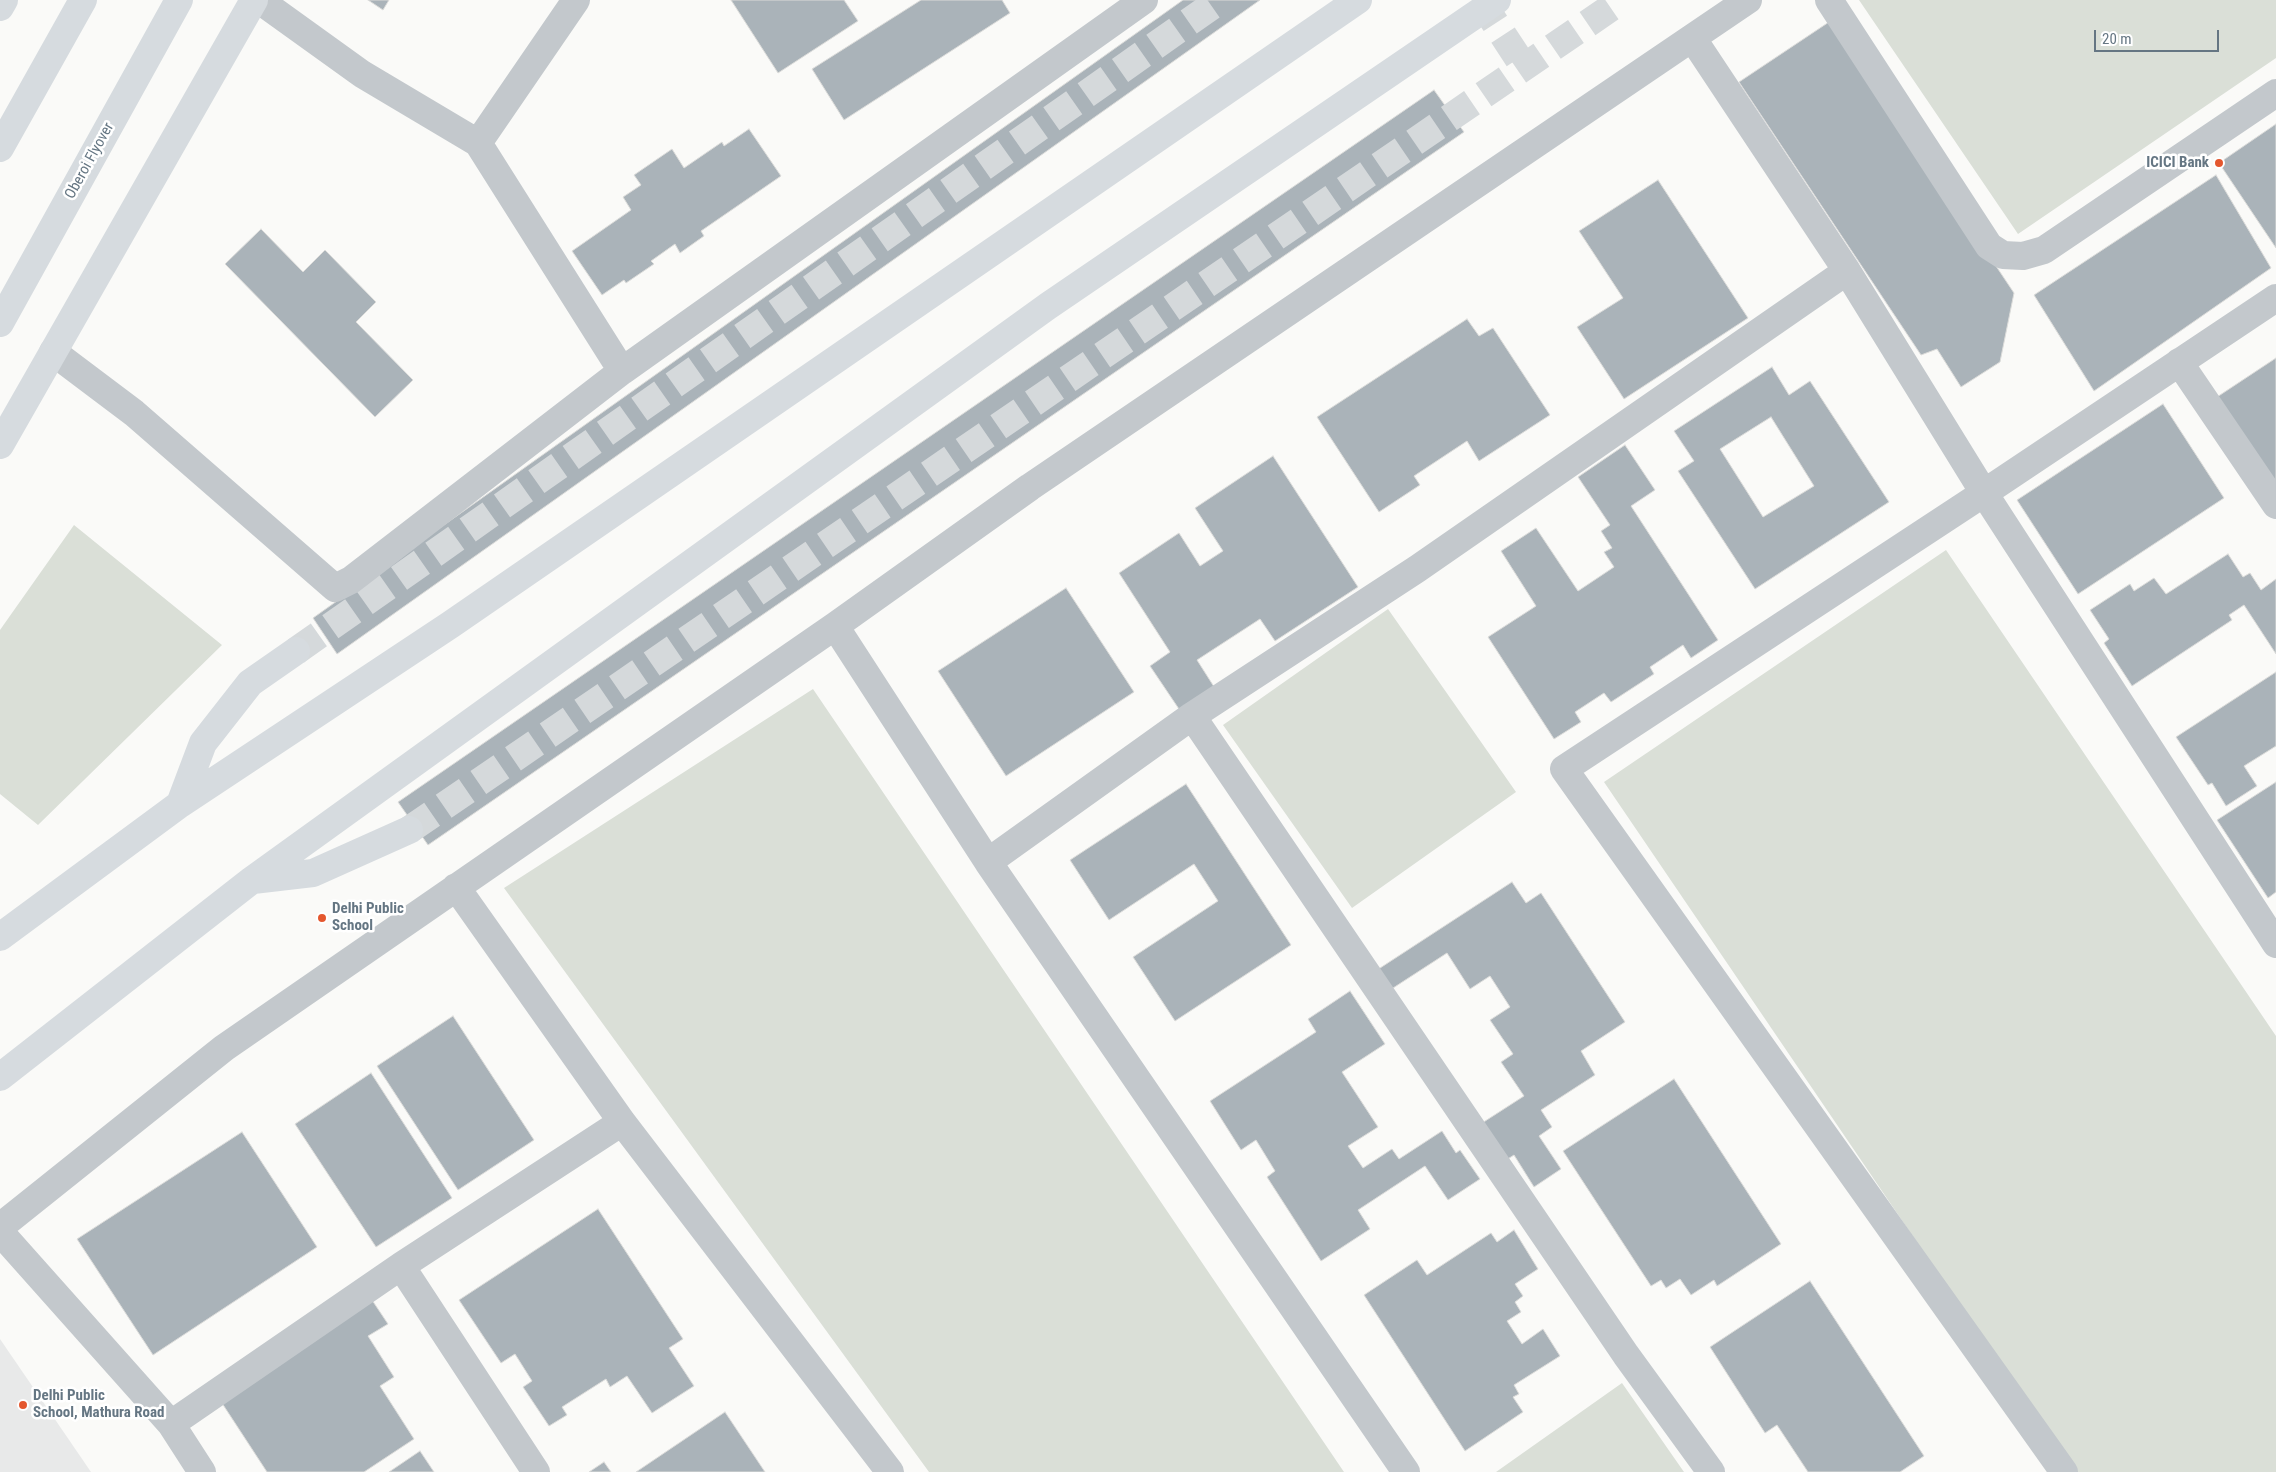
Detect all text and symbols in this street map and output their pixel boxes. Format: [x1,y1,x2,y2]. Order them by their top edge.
scale bar [2096,20,2221,52]
text: 20 m [2102,30,2132,48]
street label: Oberoi Flyover [62,120,118,202]
place label: ICICI Bank [2146,154,2209,172]
marker: ICICI Bank [2213,157,2225,169]
place label: Delhi Public School [332,900,404,935]
marker: Delhi Public School [316,912,328,924]
place label: Delhi Public School, Mathura Road [33,1387,165,1422]
marker: Delhi Public School, Mathura Road [17,1399,29,1411]

